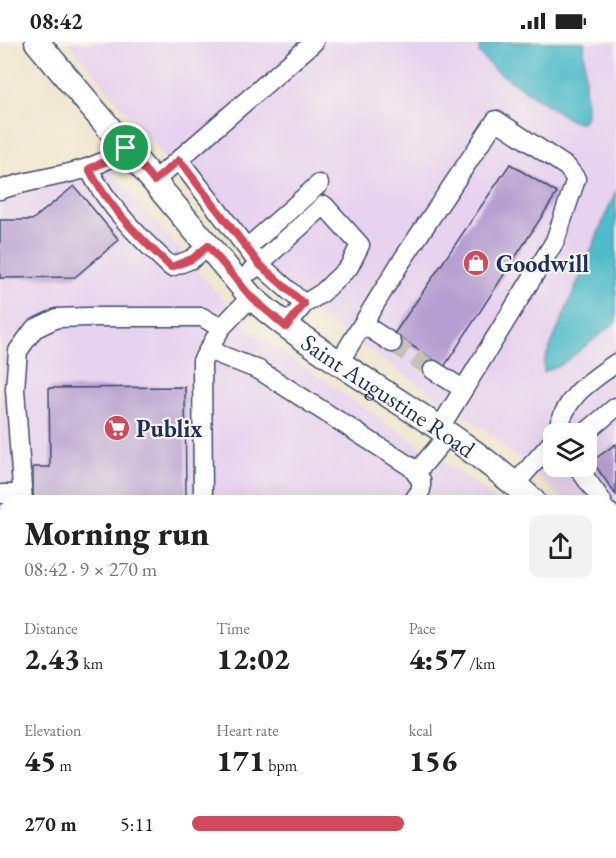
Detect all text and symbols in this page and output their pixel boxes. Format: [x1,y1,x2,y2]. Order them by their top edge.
text: 08:42 [30,7,83,36]
pin [100,122,151,173]
icon: arrive [109,131,142,164]
shop icon: Goodwill [461,248,491,278]
place label: Goodwill [496,248,589,279]
street label: Saint Augustine Road [295,326,482,464]
supermarket icon: Publix [102,413,132,443]
place label: Publix [136,413,202,444]
map controls [543,423,597,477]
button: layers [543,423,597,477]
text: Morning run [24,512,209,555]
button: share [529,515,592,578]
text: 08:42 · 9 × 270 m [24,556,157,582]
text: Distance [24,618,77,639]
text: Time [216,618,250,639]
text: Pace [409,618,436,639]
text: 2.43 [24,639,80,678]
text: 12:02 [216,639,290,678]
text: 4:57 [409,639,466,678]
text: km [80,653,103,674]
text: /km [466,653,495,674]
text: Elevation [24,720,82,741]
text: Heart rate [216,720,278,741]
text: kcal [409,720,433,741]
text: 45 [24,741,56,780]
text: 171 [216,741,265,780]
text: 156 [409,741,457,780]
text: m [56,755,72,776]
text: bpm [265,755,297,776]
text: 270 m [24,811,77,837]
text: 5:11 [120,811,154,837]

